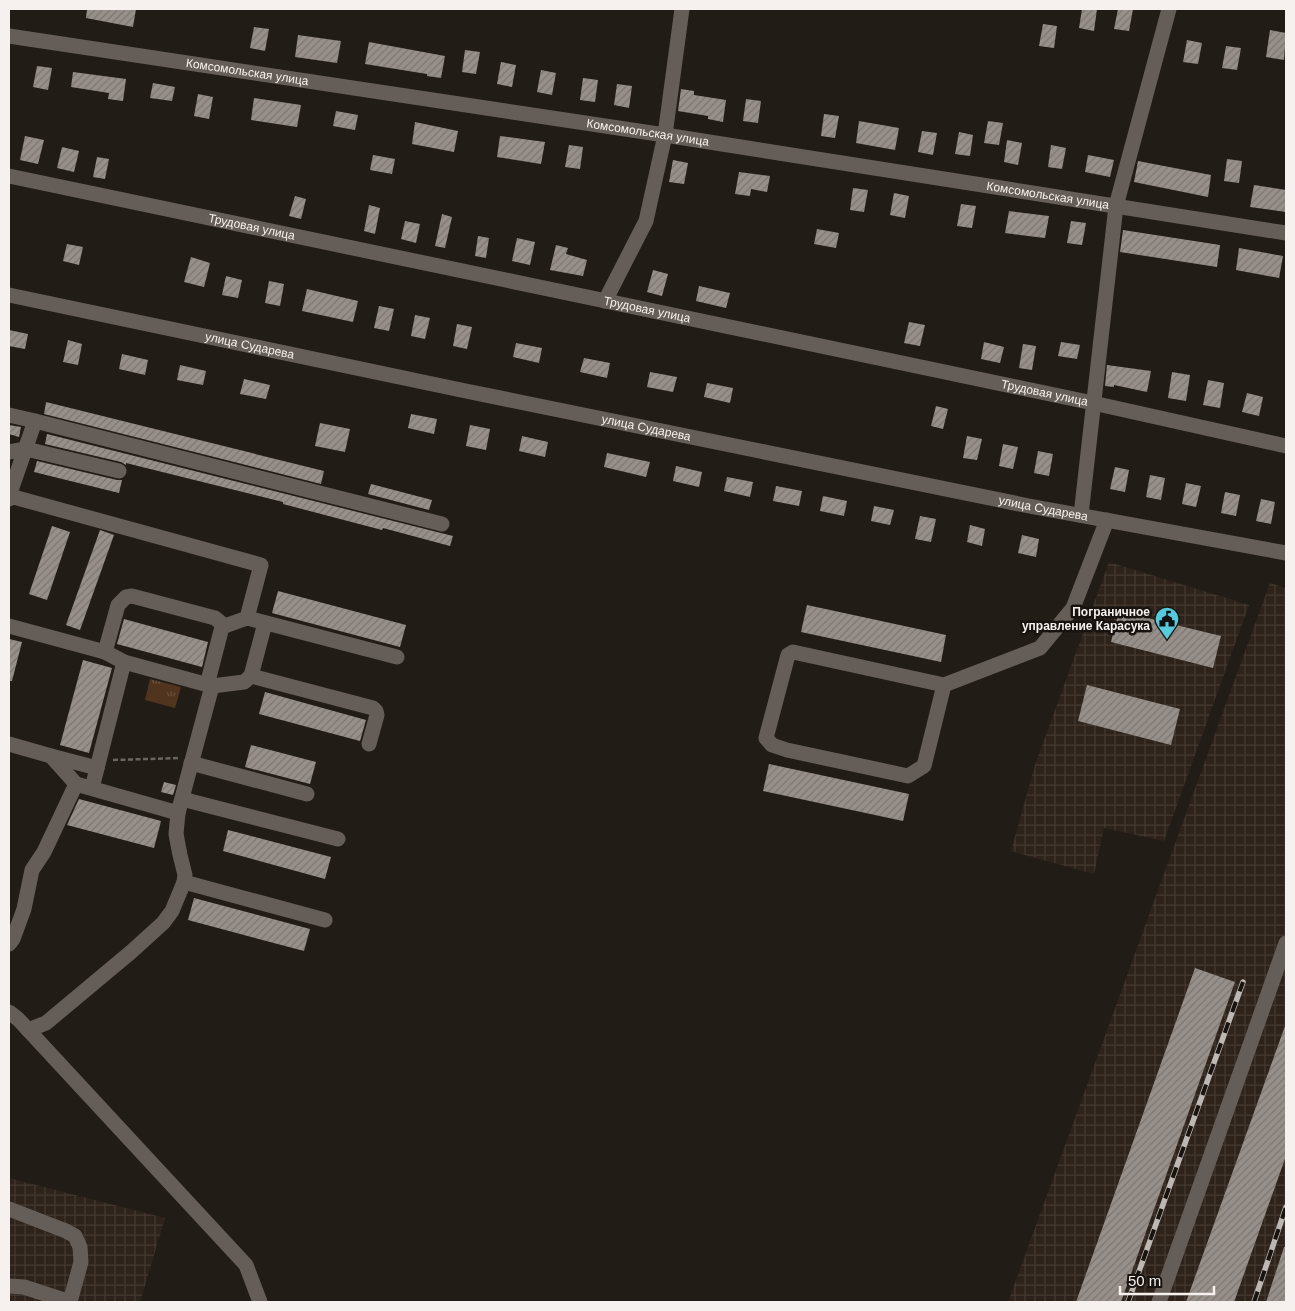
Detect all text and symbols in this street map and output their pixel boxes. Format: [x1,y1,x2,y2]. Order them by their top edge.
street label: Комсомольская улица [185,56,310,88]
street label: Комсомольская улица [586,116,710,149]
street label: Комсомольская улица [986,179,1110,212]
street label: Трудовая улица [207,211,297,243]
street label: Трудовая улица [602,294,692,326]
street label: улица Сударева [204,329,296,362]
street label: Трудовая улица [1000,377,1090,409]
street label: улица Сударева [600,412,692,444]
street label: улица Сударева [997,493,1089,524]
place label: Пограничное управление Карасука [1022,605,1150,633]
public building icon: Пограничное управление Карасука [1154,606,1180,640]
scale bar [1120,1264,1214,1296]
text: 50 m [1128,1272,1161,1289]

